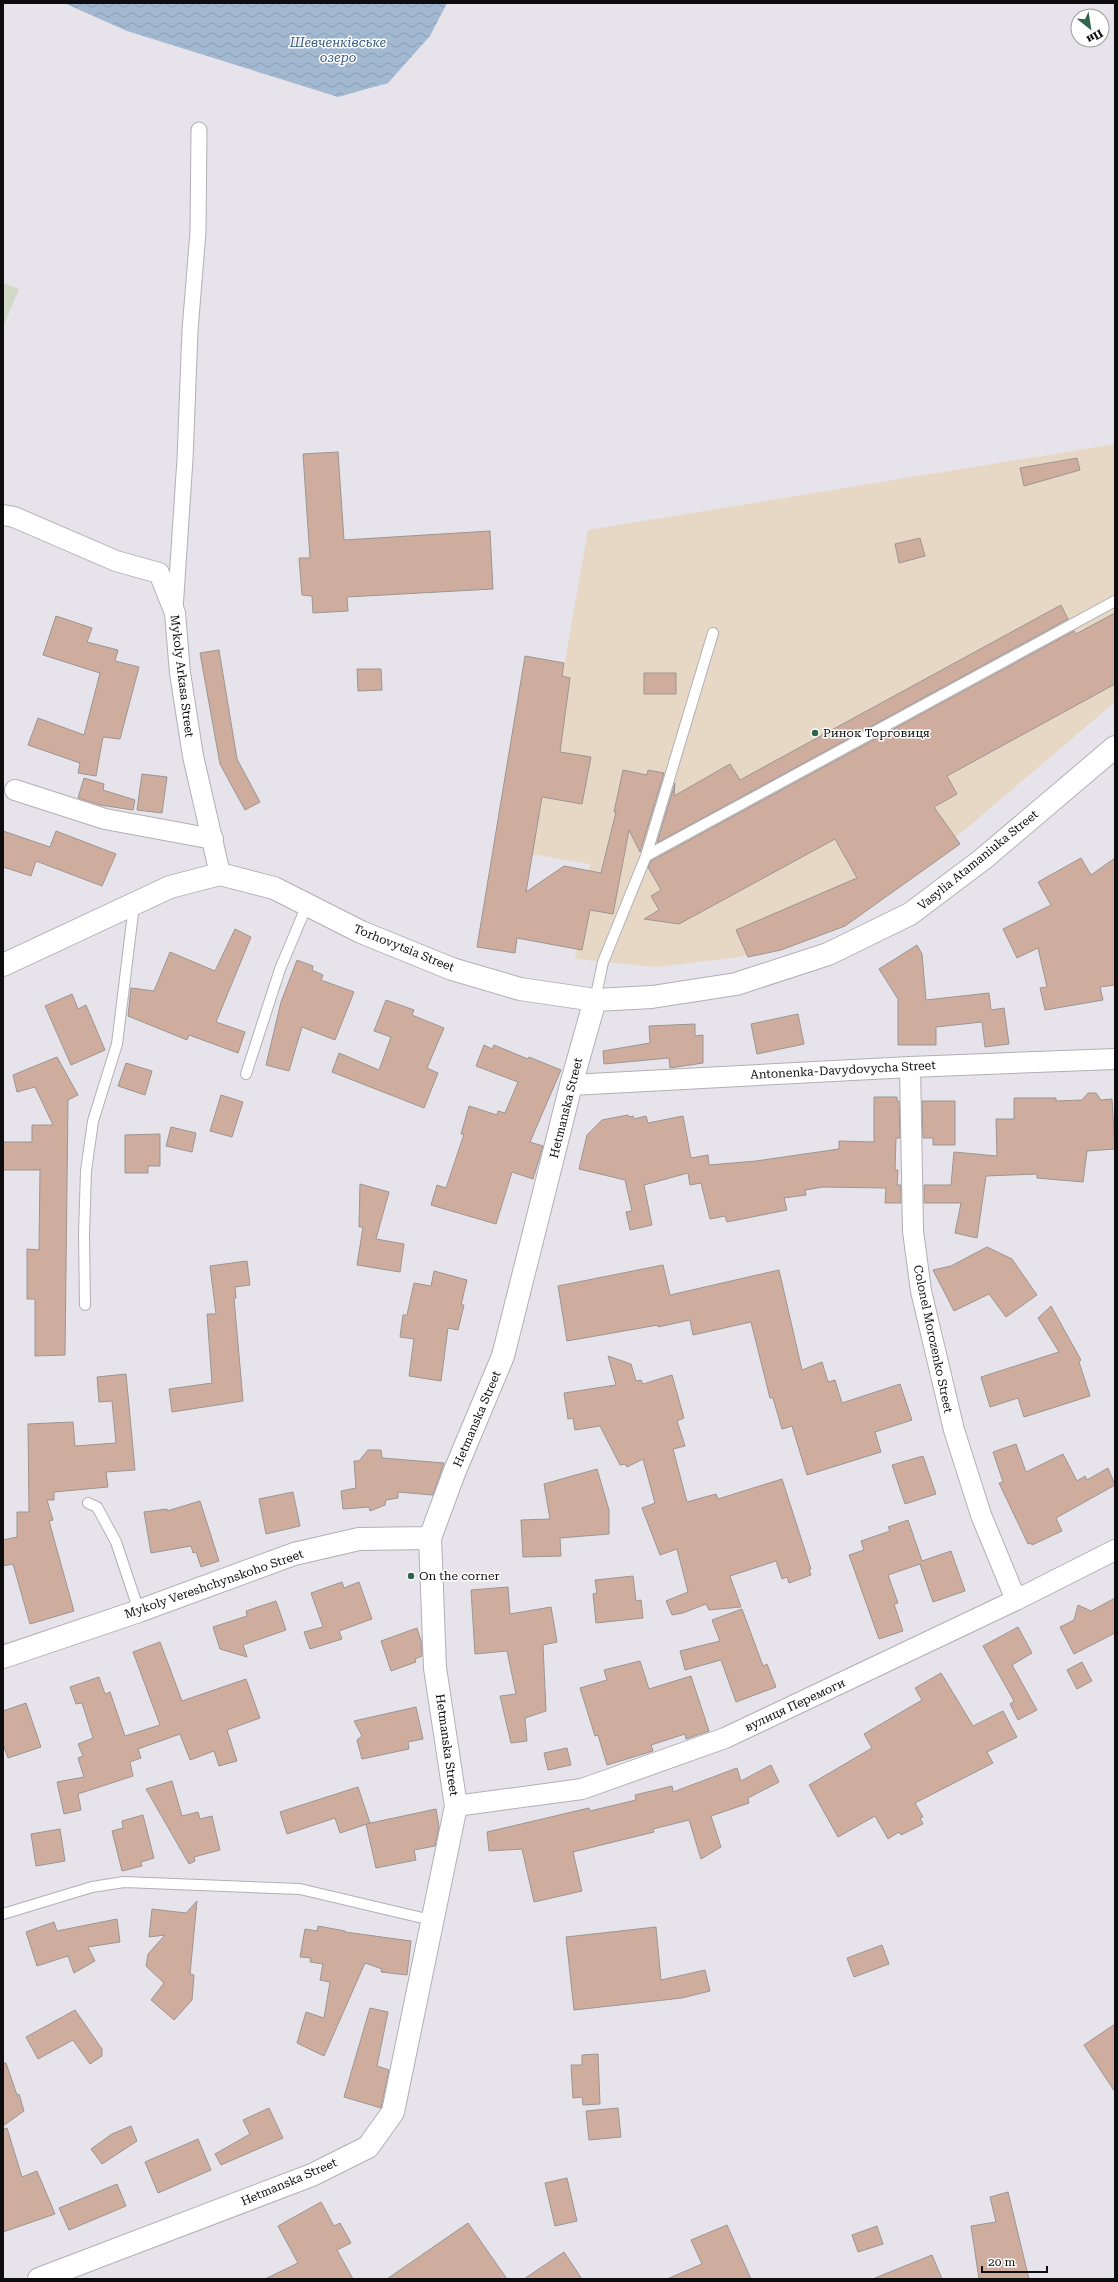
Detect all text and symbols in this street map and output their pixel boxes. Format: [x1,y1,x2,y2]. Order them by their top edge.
north arrow [1070,8,1110,48]
text: Пн [1084,26,1105,46]
water label: Шевченківське озеро [289,35,387,65]
street label: Mykoly Arkasa Street [168,614,197,739]
place label: Ринок Торговиця [823,726,930,740]
marker: Ринок Торговиця [810,728,820,738]
street label: Vasylia Atamaniuka Street [915,807,1041,913]
street label: Torhovytsia Street [352,921,457,975]
street label: Hetmanska Street [547,1056,585,1160]
street label: Antonenka-Davydovycha Street [750,1058,937,1082]
street label: Colonel Morozenko Street [910,1264,956,1415]
street label: Hetmanska Street [450,1368,504,1469]
street label: Mykoly Vereshchynskoho Street [123,1547,306,1621]
place label: On the corner [419,1569,499,1583]
marker: On the corner [406,1571,416,1581]
street label: вулиця Перемоги [743,1676,847,1734]
street label: Hetmanska Street [433,1693,461,1797]
street label: Hetmanska Street [239,2155,340,2209]
scale bar [982,2248,1047,2274]
text: 20 m [988,2255,1015,2269]

